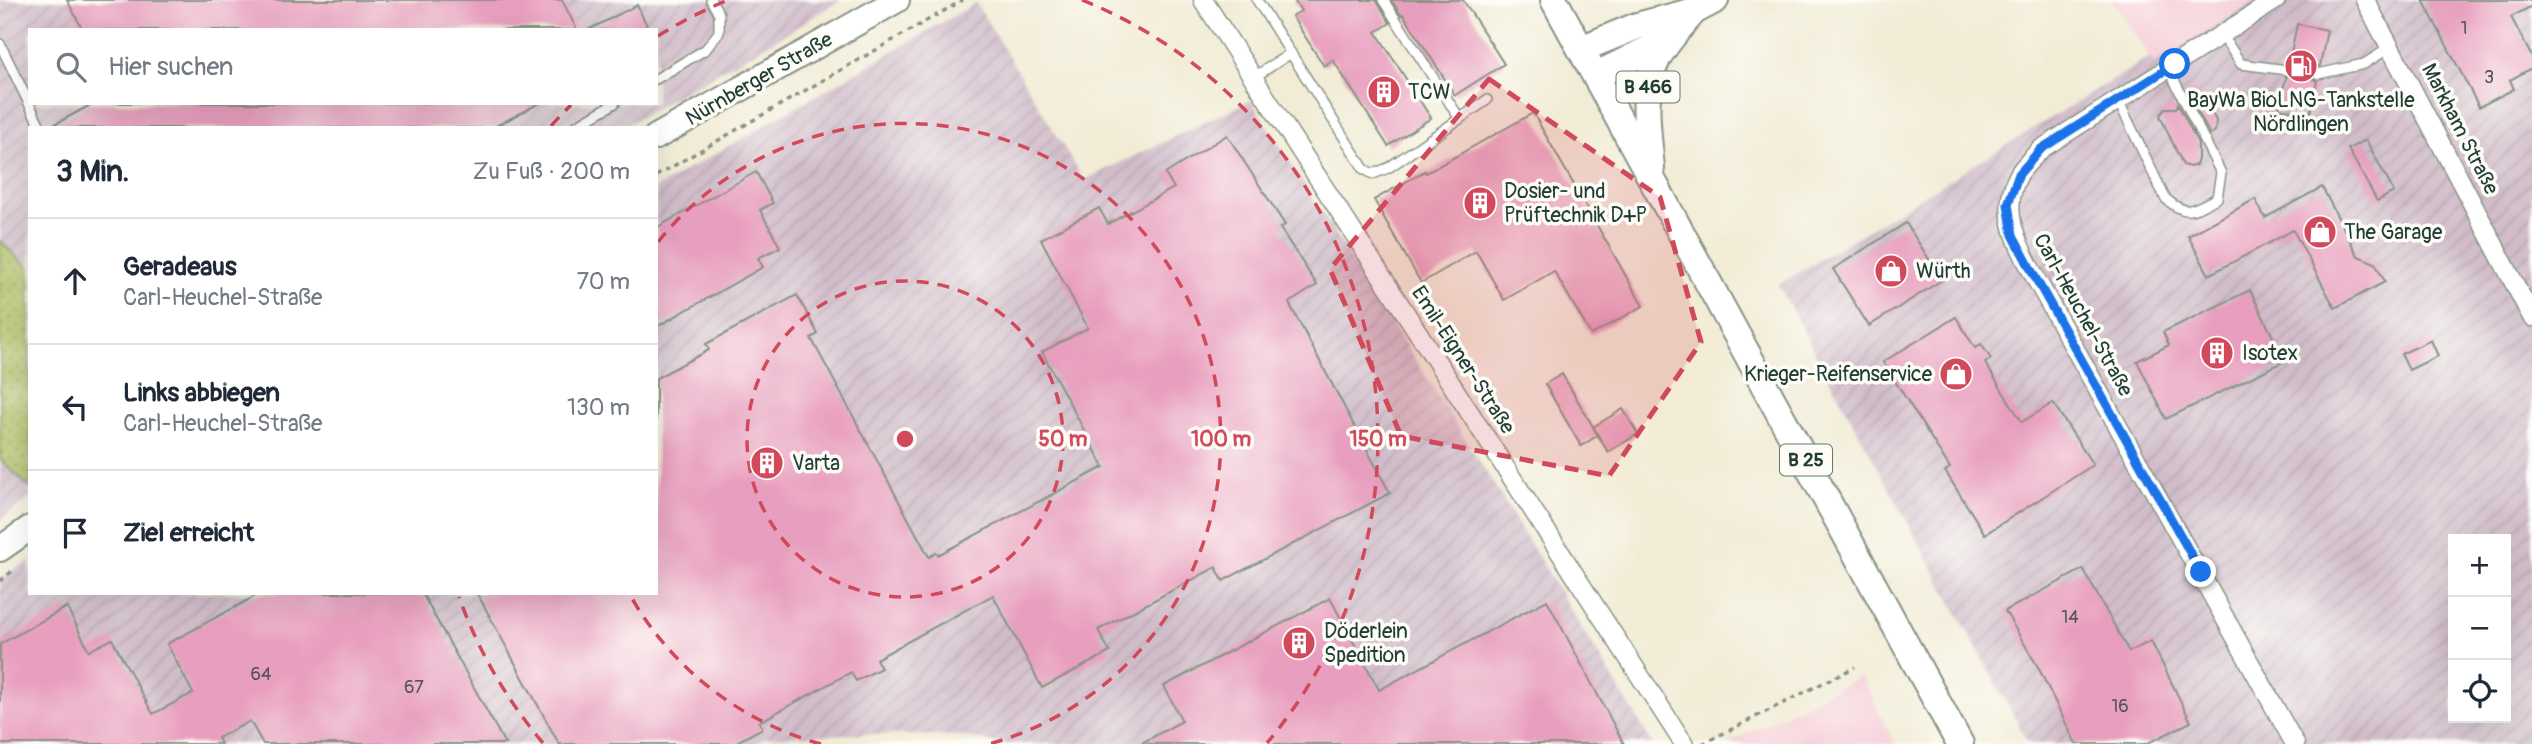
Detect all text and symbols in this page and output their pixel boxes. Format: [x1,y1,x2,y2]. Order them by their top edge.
house number: 1 [2460,17,2468,40]
street label: Nürnberger Straße [681,26,838,132]
search box [28,28,658,105]
fuel station icon: BayWa BioLNG-Tankstelle Nördlingen [2282,47,2320,85]
icon: search [52,48,90,86]
route start [2159,48,2190,79]
text: Hier suchen [108,51,233,83]
street label: Markham Straße [2415,59,2505,200]
house number: 3 [2484,66,2494,89]
road number: B 466 [1616,72,1680,102]
building icon: TCW [1365,73,1403,111]
place label: TCW [1408,79,1451,106]
place label: BayWa BioLNG-Tankstelle Nördlingen [2187,87,2415,138]
text: 3 Min. [56,153,129,190]
text: Zu Fuß · 200 m [473,157,630,186]
place label: Dosier- und Prüftechnik D+P [1504,178,1647,229]
building icon: Dosier- und Prüftechnik D+P [1461,184,1499,222]
shop icon: The Garage [2301,213,2339,251]
place label: The Garage [2344,219,2443,246]
street label: Carl-Heuchel-Straße [2027,229,2139,402]
text: Geradeaus [123,251,237,283]
shop icon: Würth [1872,252,1910,290]
place label: Würth [1916,258,1971,285]
icon: ahead [56,262,94,300]
text: 70 m [577,267,630,296]
street label: Emil-Eigner-Straße [1405,281,1521,440]
text: Carl-Heuchel-Straße [123,283,322,312]
building icon: Isotex [2198,334,2236,372]
place label: Isotex [2242,340,2298,367]
shop icon: Krieger-Reifenservice [1937,355,1975,393]
place label: Krieger-Reifenservice [1744,361,1933,388]
text: Links abbiegen [123,377,280,409]
icon: left [56,388,94,426]
text: 130 m [567,393,630,422]
text: Carl-Heuchel-Straße [123,409,322,438]
text: 50 m [1039,426,1088,453]
text: 100 m [1191,426,1251,453]
text: 150 m [1349,426,1407,453]
centre of rings [893,427,917,451]
building icon: Varta [748,444,786,482]
road number: B 25 [1780,444,1832,475]
place label: Varta [792,450,840,477]
icon: arrive [56,514,94,552]
text: Ziel erreicht [123,517,254,549]
map controls [2448,534,2511,723]
button: + [2448,534,2511,597]
route end [2185,556,2216,587]
button: − [2448,597,2511,660]
house number: 14 [2061,606,2079,629]
place label: Döderlein Spedition [1324,618,1408,669]
building icon: Döderlein Spedition [1280,624,1318,662]
button: locate [2448,660,2511,723]
house number: 64 [251,663,272,686]
house number: 67 [404,676,424,699]
house number: 16 [2111,695,2129,718]

